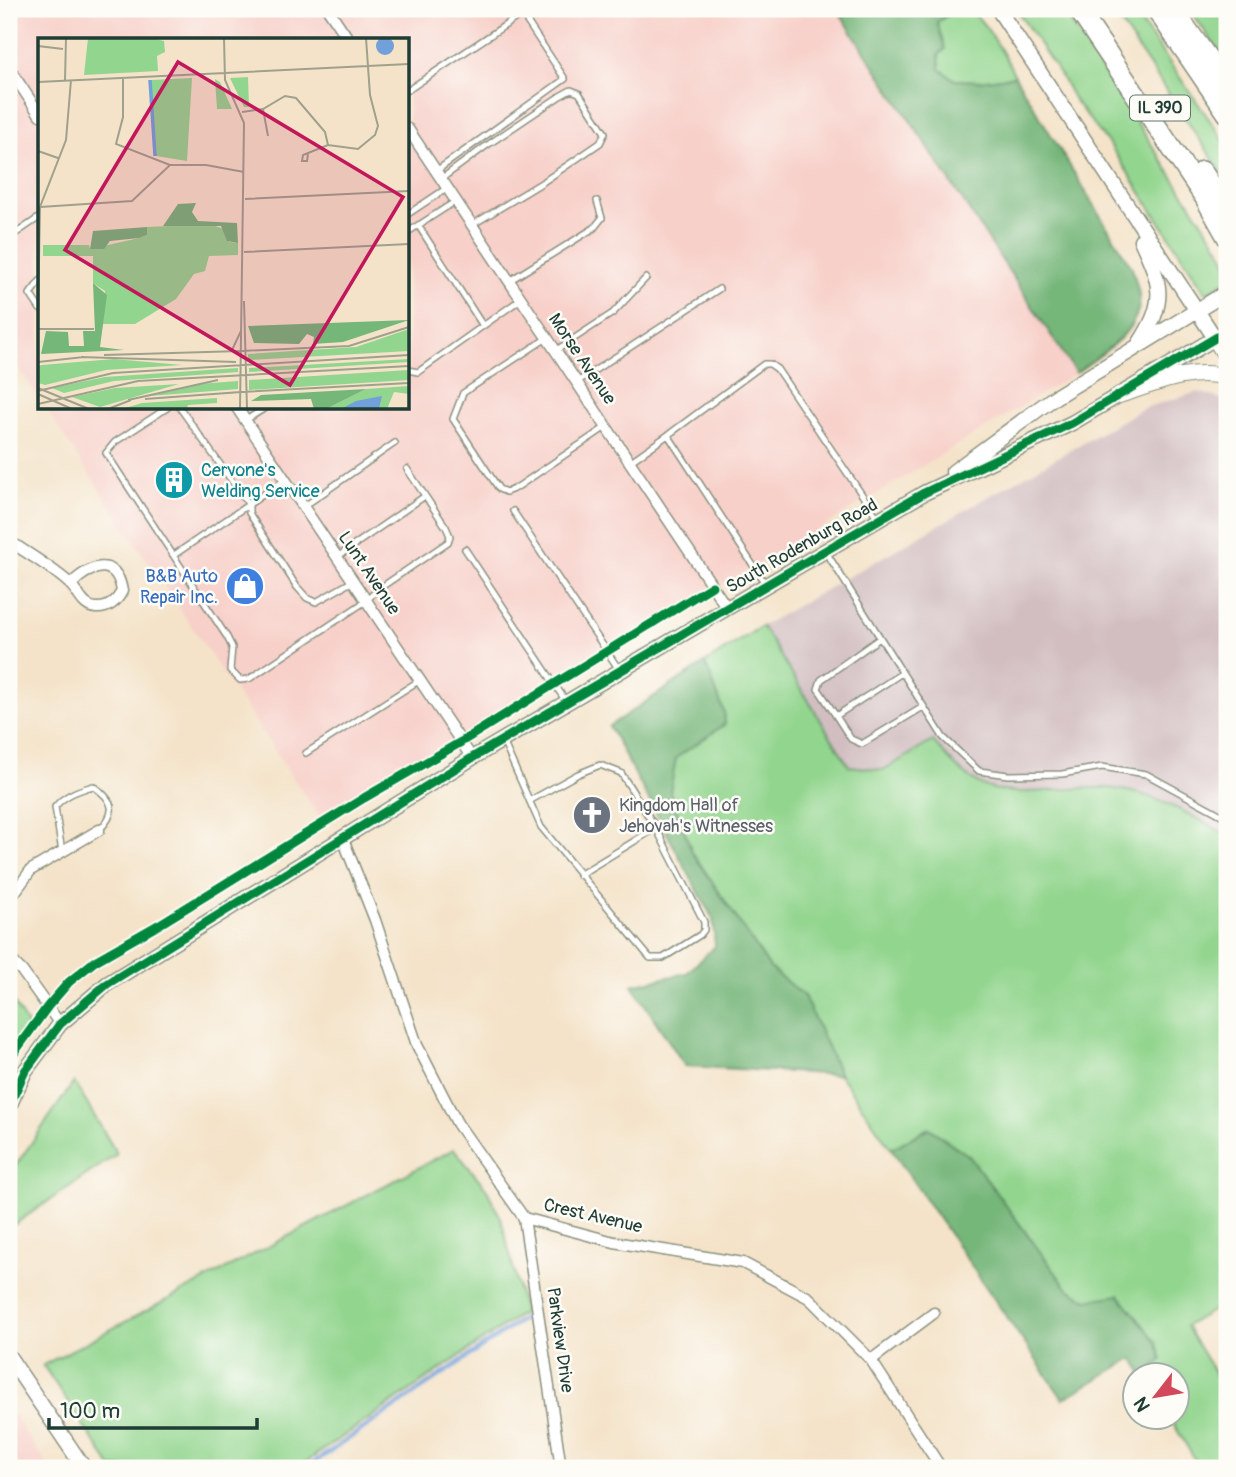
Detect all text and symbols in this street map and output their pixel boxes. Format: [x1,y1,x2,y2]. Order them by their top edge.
inset map [38,38,410,410]
road number: IL 390 [1130,96,1190,120]
street label: Morse Avenue [543,309,621,409]
building icon: Cervone's Welding Service [153,459,195,501]
place label: Cervone's Welding Service [201,459,320,503]
street label: South Rodenburg Road [722,493,882,599]
street label: Lunt Avenue [333,527,405,619]
place label: B&B Auto Repair Inc. [140,565,218,609]
shop icon: B&B Auto Repair Inc. [224,565,266,607]
church icon: Kingdom Hall of Jehovah's Witnesses [571,794,613,836]
place label: Kingdom Hall of Jehovah's Witnesses [619,794,773,838]
street label: Crest Avenue [541,1193,645,1239]
street label: Parkview Drive [541,1286,579,1394]
north arrow [1120,1362,1190,1432]
scale bar [49,1386,257,1430]
text: N [1129,1392,1156,1416]
text: 100 m [60,1398,120,1425]

